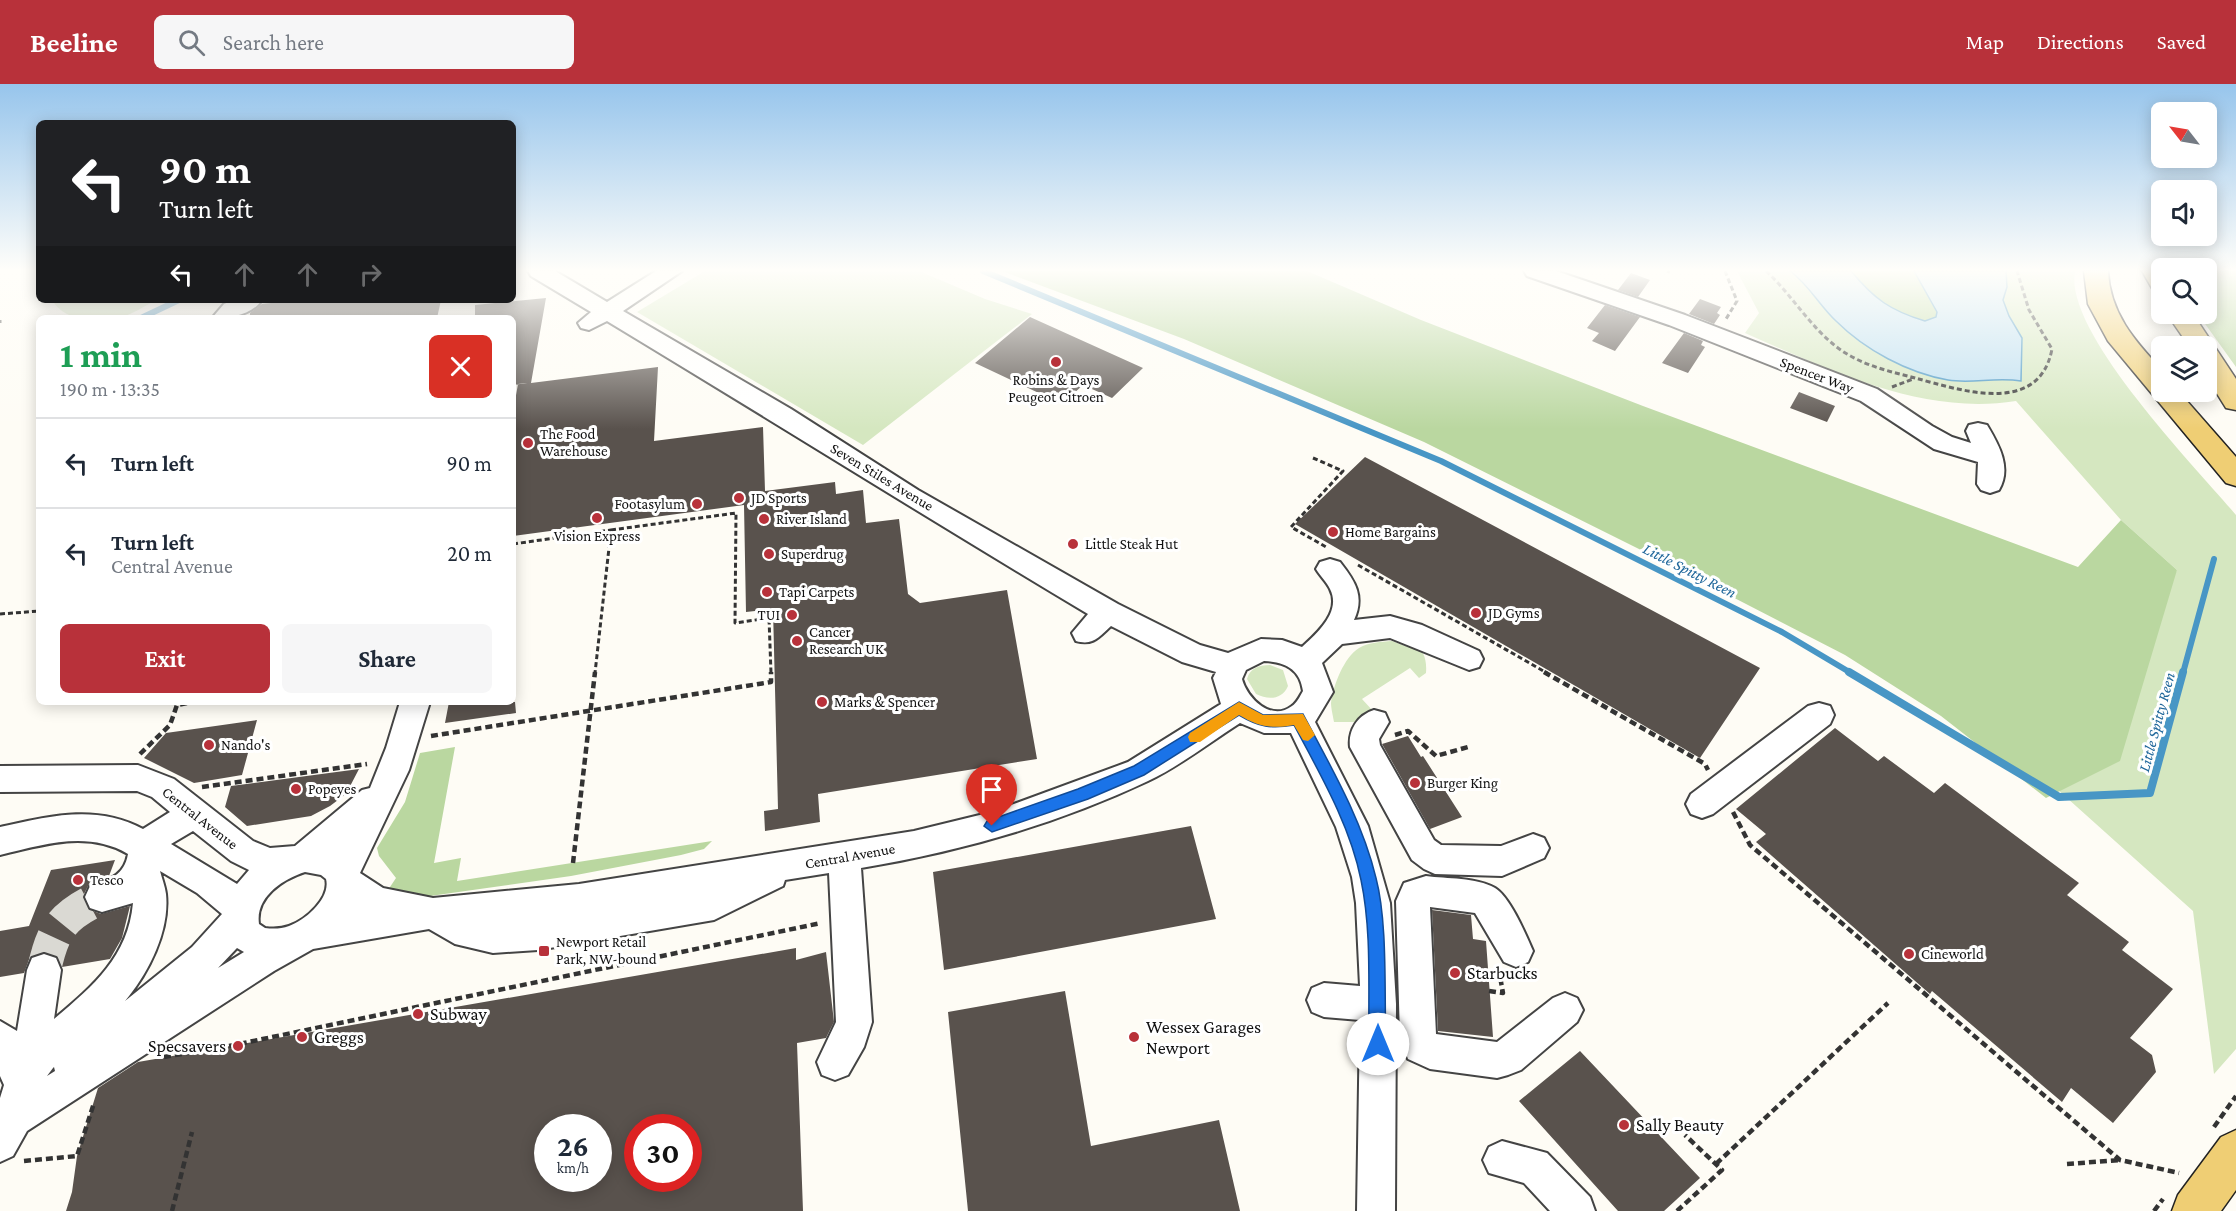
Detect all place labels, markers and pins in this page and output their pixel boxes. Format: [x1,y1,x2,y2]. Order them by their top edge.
marker: Robins & Days Peugeot Citroen [1049,355,1063,369]
place label: Robins & Days Peugeot Citroen [1008,372,1104,406]
place label: The Food Warehouse [540,426,608,459]
marker: The Food Warehouse [521,436,535,450]
place label: JD Sports [749,490,807,507]
marker: JD Sports [732,491,746,505]
place label: Footasylum [615,496,685,513]
marker: Footasylum [690,497,704,511]
marker: Vision Express [590,511,604,525]
place label: River Island [776,511,847,527]
marker: River Island [757,512,771,526]
place label: Home Bargains [1345,524,1436,541]
marker: Home Bargains [1326,525,1340,539]
place label: Vision Express [554,528,640,545]
place label: Little Steak Hut [1085,536,1179,552]
marker: Little Steak Hut [1066,537,1080,551]
place label: Superdrug [781,546,844,563]
marker: Superdrug [762,547,776,561]
place label: Tapi Carpets [779,584,855,601]
marker: Tapi Carpets [760,585,774,599]
place label: JD Gyms [1486,605,1540,622]
marker: JD Gyms [1469,606,1483,620]
place label: TUI [758,607,780,623]
marker: TUI [785,608,799,622]
place label: Cancer Research UK [809,624,884,657]
marker: Cancer Research UK [790,634,804,648]
place label: Marks & Spencer [834,694,936,711]
marker: Marks & Spencer [815,695,829,709]
place label: Nando's [221,737,271,753]
marker: Nando's [202,738,216,752]
pin [966,764,1017,826]
place label: Burger King [1427,775,1498,792]
marker: Burger King [1408,776,1422,790]
place label: Popeyes [308,781,356,798]
marker: Popeyes [289,782,303,796]
place label: Tesco [90,872,124,888]
marker: Tesco [71,873,85,887]
place label: Newport Retail Park, NW-bound [556,934,657,967]
marker: Newport Retail Park, NW-bound [537,944,551,958]
place label: Cineworld [1921,946,1984,962]
marker: Cineworld [1902,947,1916,961]
place label: Starbucks [1467,963,1538,983]
marker: Starbucks [1448,966,1462,980]
place label: Subway [430,1004,488,1024]
marker: Subway [411,1007,425,1021]
place label: Wessex Garages Newport [1146,1017,1261,1058]
place label: Greggs [314,1027,364,1047]
marker: Greggs [295,1030,309,1044]
marker: Wessex Garages Newport [1127,1030,1141,1044]
place label: Specsavers [148,1036,226,1056]
marker: Specsavers [231,1039,245,1053]
place label: Sally Beauty [1636,1115,1724,1135]
marker: Sally Beauty [1617,1118,1631,1132]

